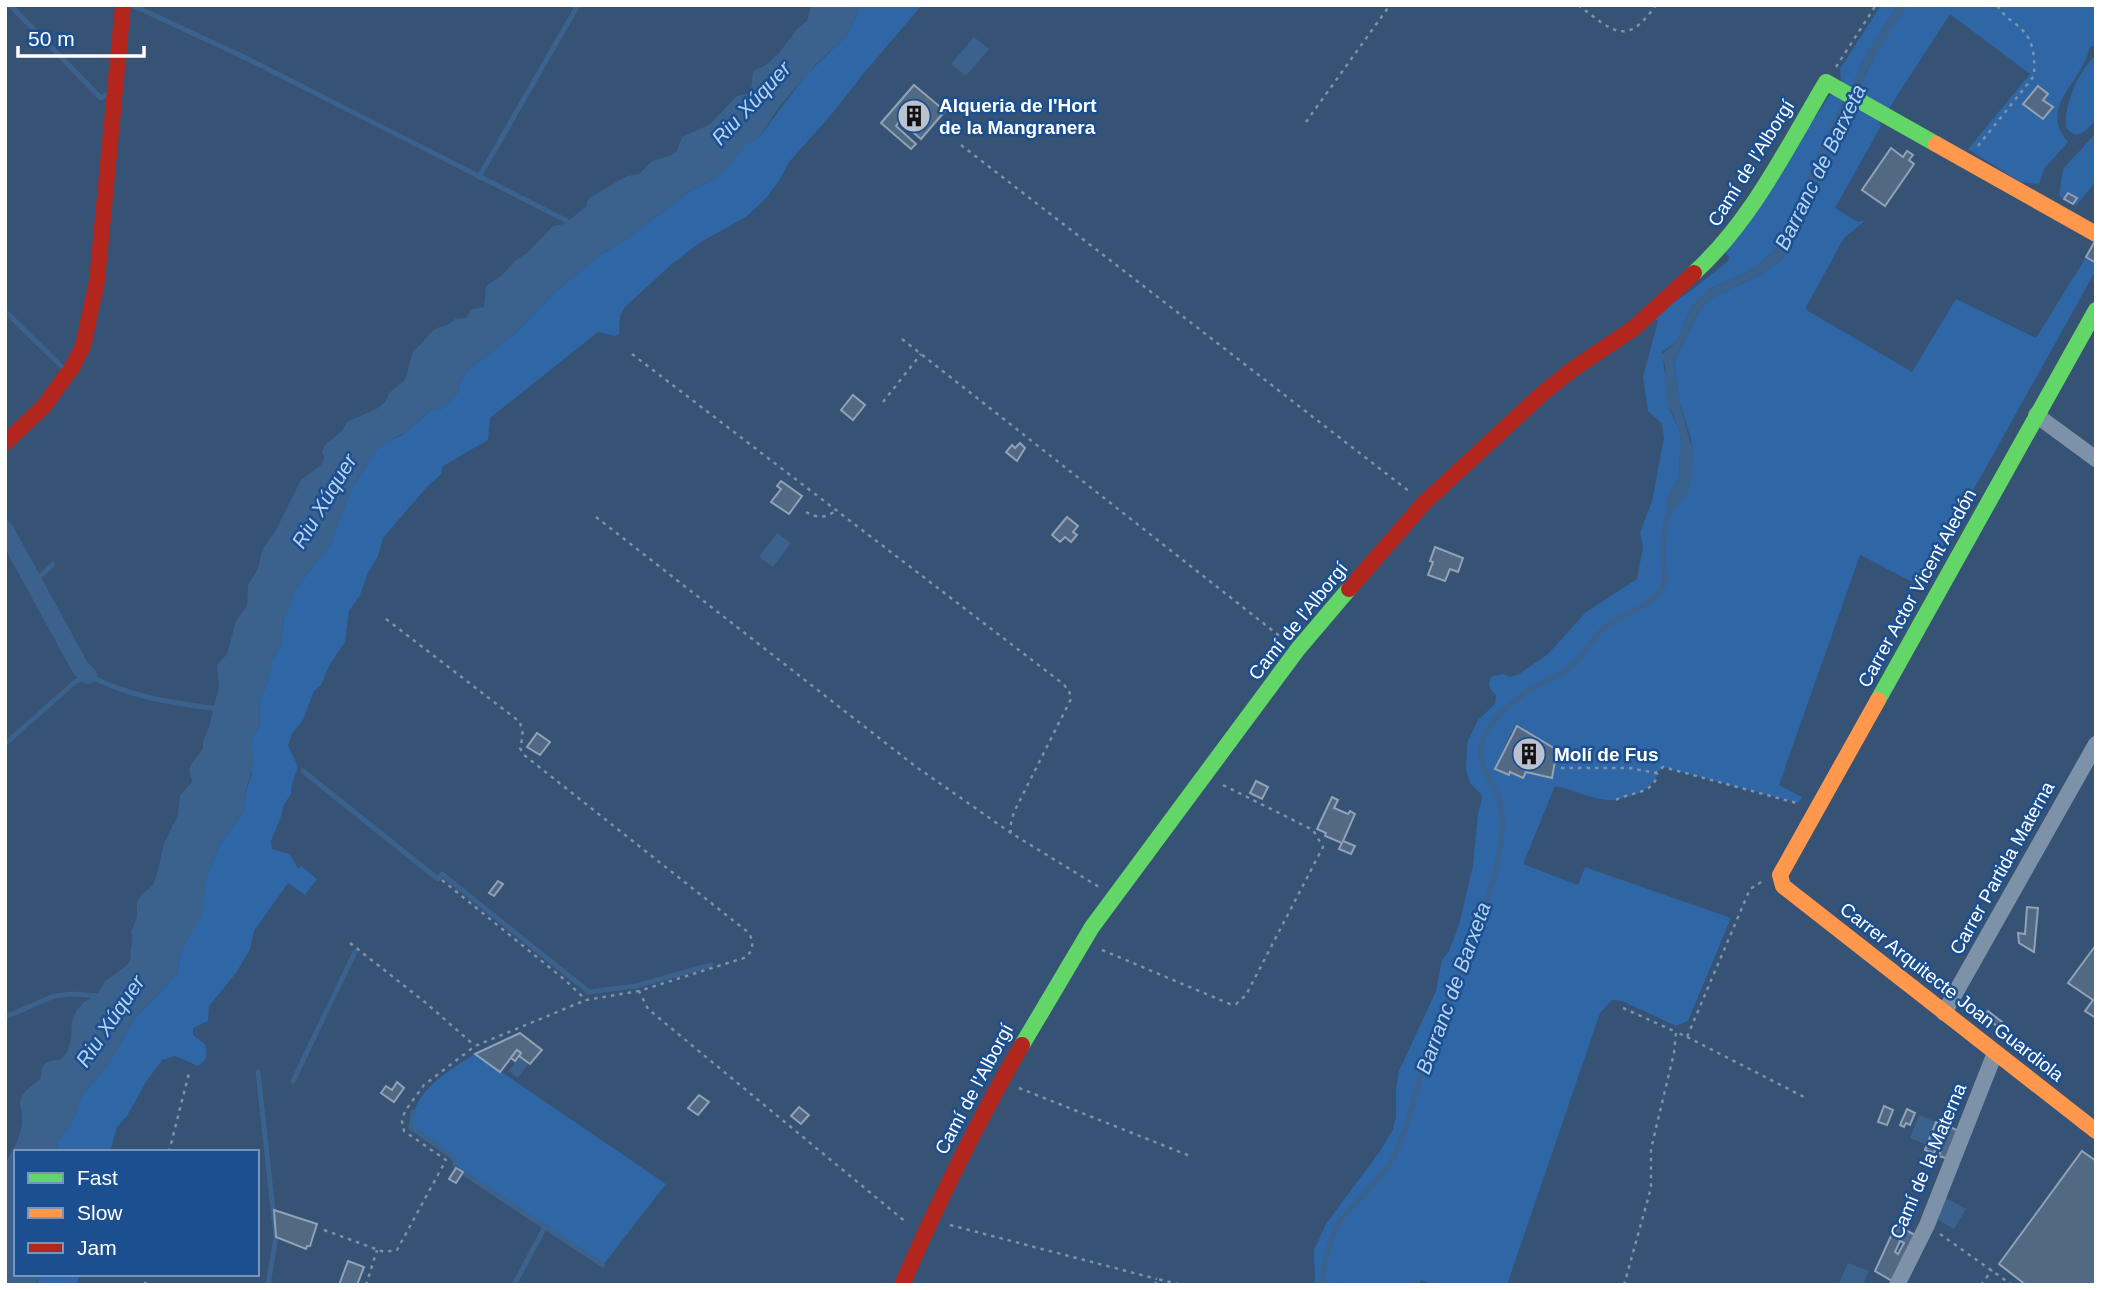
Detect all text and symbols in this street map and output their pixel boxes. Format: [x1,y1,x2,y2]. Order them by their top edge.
scale bar [18,14,144,58]
text: 50 m [28,27,75,50]
water label: Riu Xúquer [707,56,796,149]
water label: Barranc de Barxeta [1770,81,1870,253]
place label: Alqueria de l'Hort de la Mangranera [939,95,1097,138]
street label: Camí de l'Alborgí [1704,95,1799,230]
building icon: Alqueria de l'Hort de la Mangranera [895,97,933,135]
water label: Riu Xúquer [287,449,361,552]
street label: Carrer Actor Vicent Aledón [1854,485,1980,691]
street label: Camí de l'Alborgí [1244,557,1352,684]
building icon: Molí de Fus [1510,735,1548,773]
place label: Molí de Fus [1554,744,1659,765]
street label: Carrer Partida Materna [1946,778,2058,958]
street label: Carrer Arquitecte Joan Guardiola [1836,898,2068,1086]
water label: Barranc de Barxeta [1411,899,1495,1077]
water label: Riu Xúquer [71,970,149,1071]
street label: Camí de l'Alborgí [931,1019,1018,1158]
street label: Camí de la Materna [1886,1080,1970,1242]
legend [14,1150,259,1276]
text: Fast [77,1166,118,1189]
text: Slow [77,1201,123,1224]
text: Jam [77,1236,117,1259]

